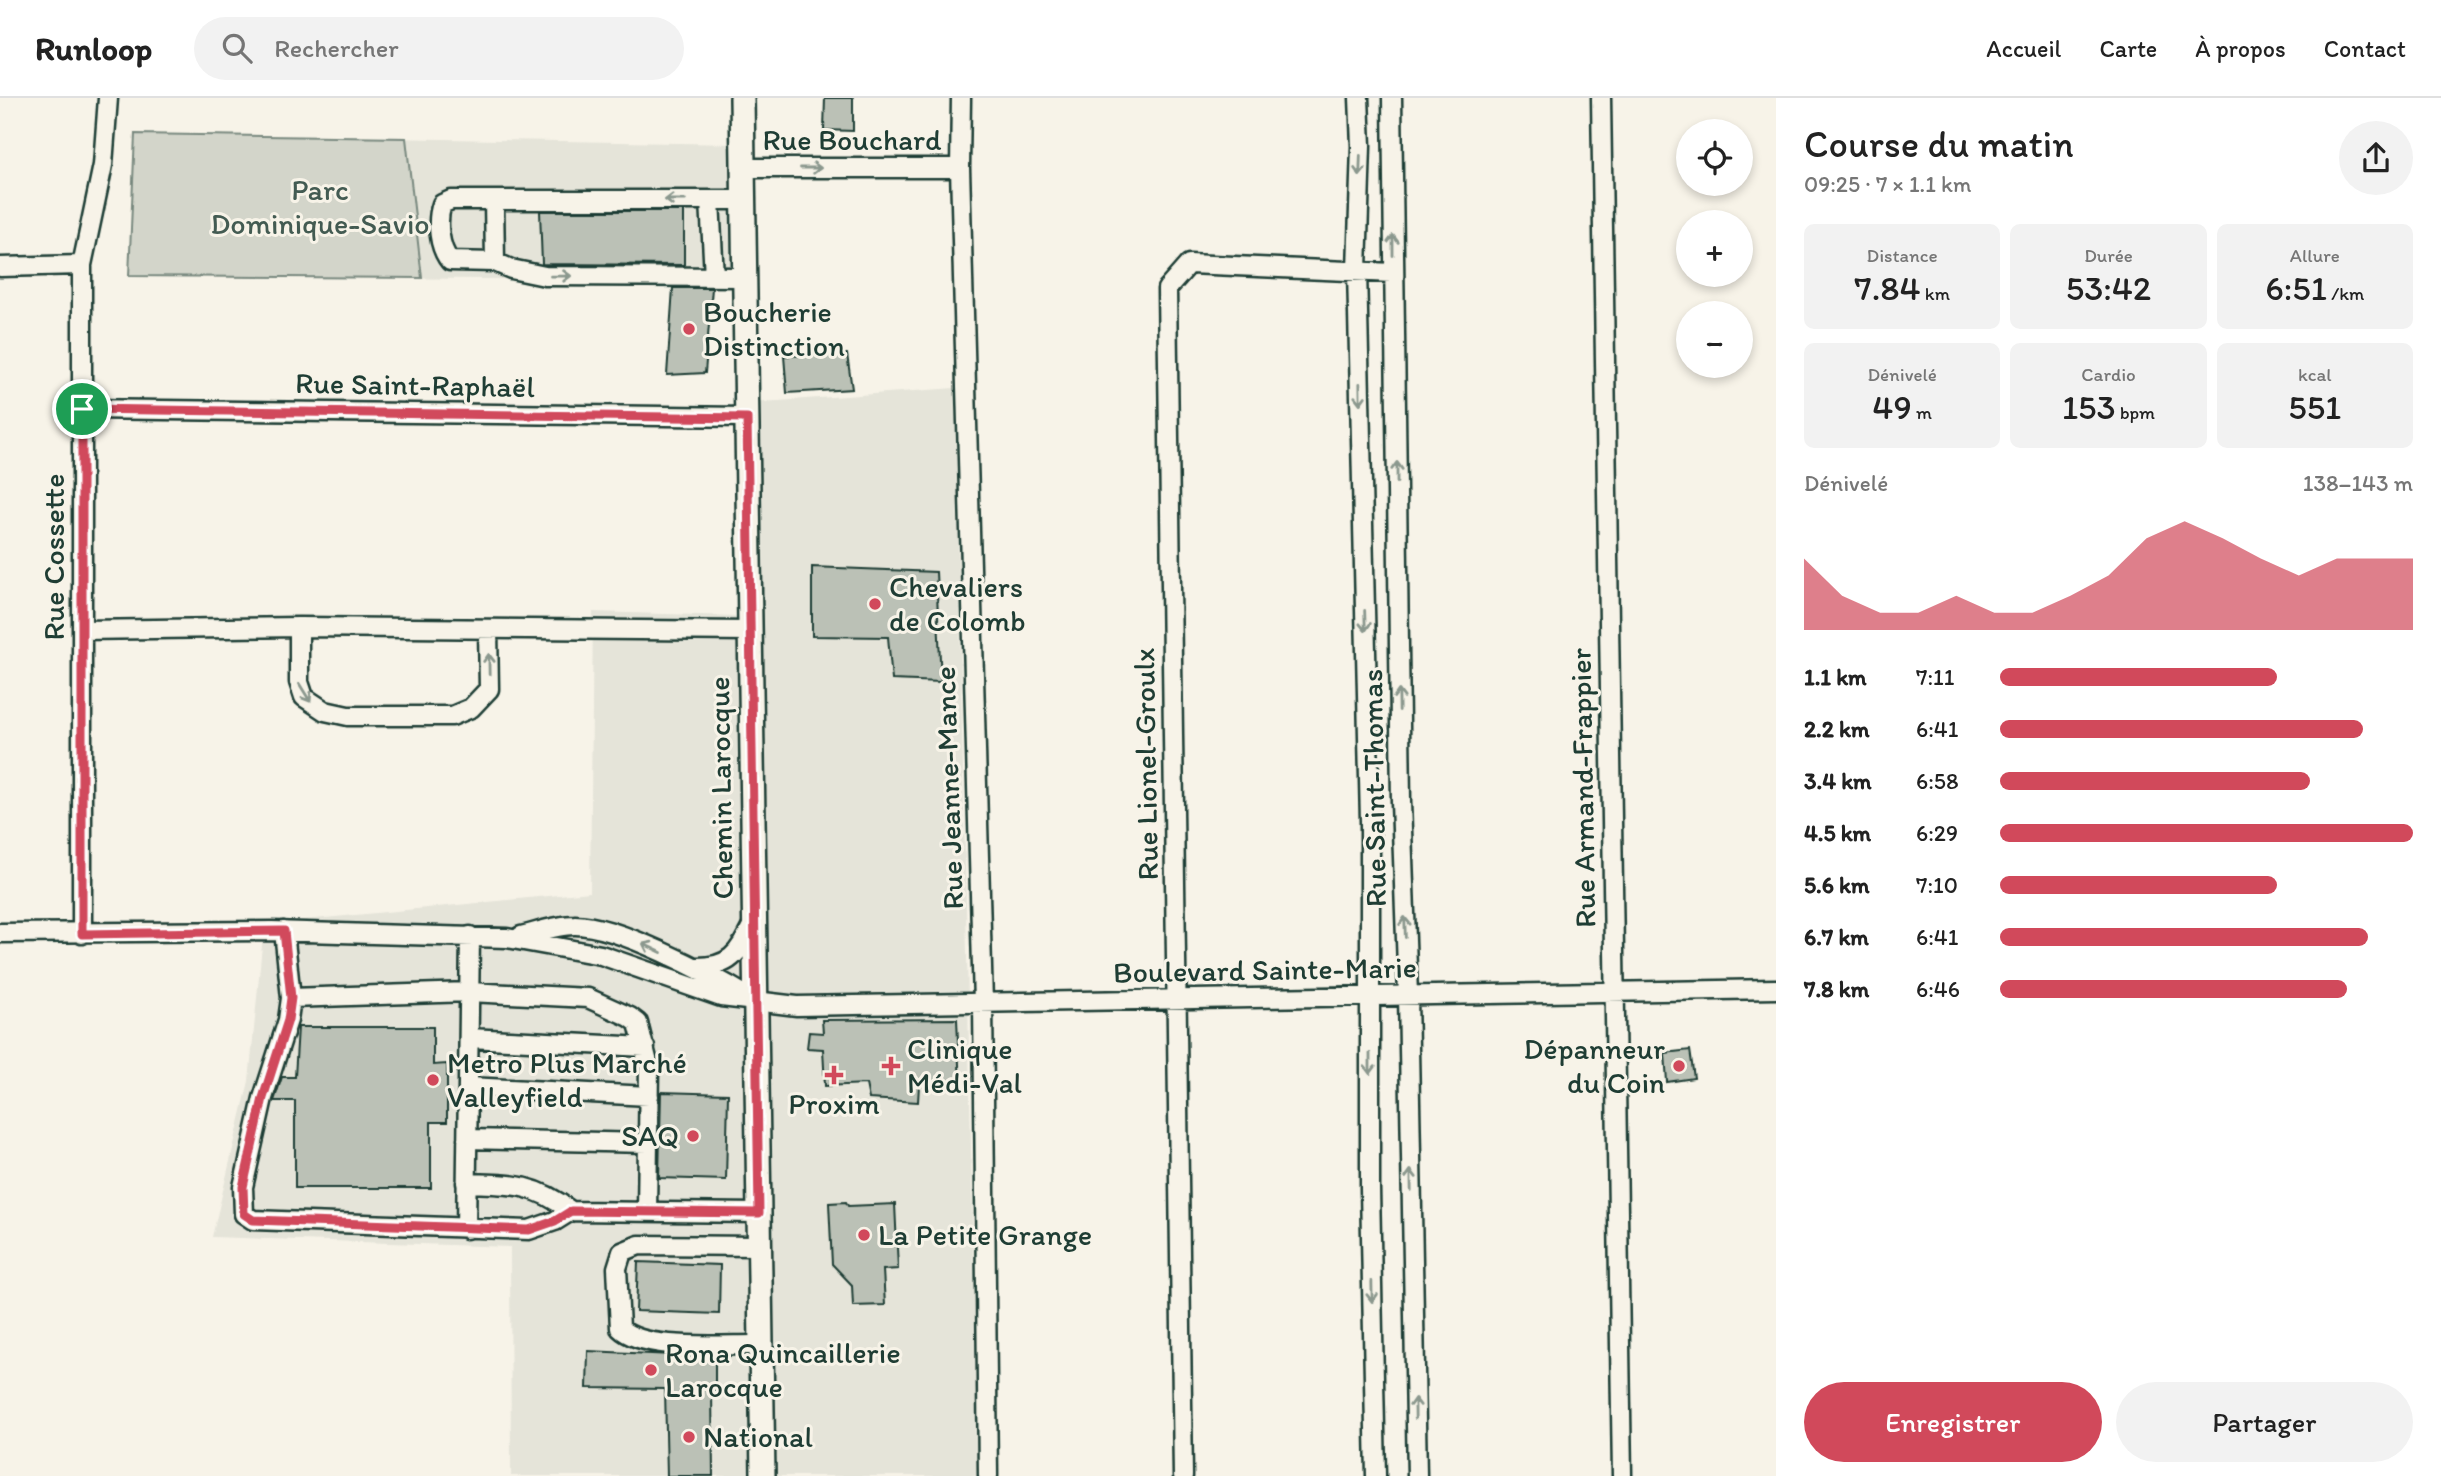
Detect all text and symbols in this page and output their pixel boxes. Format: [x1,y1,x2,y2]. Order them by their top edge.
search box [194,17,684,80]
text: Runloop [35,29,152,68]
icon: search [218,29,256,67]
text: Rechercher [274,32,399,64]
text: Accueil [1986,34,2061,63]
text: Carte [2099,34,2157,63]
text: À propos [2195,34,2286,63]
text: Contact [2324,34,2406,63]
map controls [1676,119,1753,378]
button: locate [1676,119,1753,196]
street label: Rue Bouchard [762,121,942,158]
text: Course du matin [1804,121,2074,167]
button: share [2339,121,2413,195]
one-way arrow [1354,154,1367,177]
one-way arrow [799,161,822,175]
text: 09:25 · 7 × 1.1 km [1804,170,1971,198]
park label: Parc Dominique-Savio [210,171,430,242]
one-way arrow [664,193,687,207]
button: + [1676,210,1753,287]
one-way arrow [1386,233,1400,256]
text: Distance [1867,244,1938,267]
text: Durée [2084,244,2133,267]
text: Allure [2290,244,2340,267]
text: 7.84 [1854,267,1921,309]
text: 53:42 [2066,267,2151,309]
text: 6:51 [2265,267,2327,309]
one-way arrow [550,269,573,283]
text: km [1921,282,1950,305]
text: /km [2327,282,2364,305]
place label: Boucherie Distinction [703,293,845,364]
button: − [1676,301,1753,378]
marker: Boucherie Distinction [681,321,697,337]
text: Dénivelé [1867,363,1937,386]
text: Cardio [2081,363,2136,386]
text: kcal [2298,363,2332,386]
street label: Rue Saint-Raphaël [295,364,536,405]
pin [52,379,112,439]
one-way arrow [1353,382,1367,405]
text: 49 [1872,386,1912,428]
text: 153 [2062,386,2116,428]
text: 551 [2288,386,2341,428]
icon: arrive [63,390,101,428]
text: m [1912,401,1932,424]
text: bpm [2116,401,2155,424]
one-way arrow [1390,461,1404,484]
text: Dénivelé [1804,469,1888,497]
text: 138–143 m [2303,469,2413,497]
street label: Rue Cossette [35,474,72,640]
place label: Chevaliers de Colomb [889,568,1026,639]
marker: Chevaliers de Colomb [867,596,883,612]
one-way arrow [1358,609,1371,632]
street label: Rue Lionel-Groulx [1125,647,1166,881]
street label: Rue Armand-Frappier [1562,647,1603,928]
one-way arrow [482,653,496,676]
text: 1.1 km [1804,663,1867,691]
text: 7:11 [1916,663,1954,691]
street label: Rue Jeanne-Mance [926,666,971,910]
street label: Rue Saint-Thomas [1353,669,1394,907]
street label: Chemin Larocque [700,676,741,900]
one-way arrow [298,683,313,702]
one-way arrow [1392,688,1406,711]
text: 2.2 km [1804,715,1869,743]
text: 6:41 [1916,715,1958,743]
text: 3.4 km [1804,767,1872,795]
text: 6:58 [1916,767,1958,795]
text: 4.5 km [1804,819,1871,847]
text: 6:29 [1916,819,1958,847]
text: 5.6 km [1804,871,1869,899]
text: 7:10 [1916,871,1958,899]
one-way arrow [1399,916,1412,939]
text: 6.7 km [1804,923,1869,951]
text: 6:41 [1916,923,1958,951]
one-way arrow [642,941,663,955]
street label: Boulevard Sainte-Marie [1113,948,1417,991]
text: 7.8 km [1804,975,1869,1003]
text: 6:46 [1916,975,1960,1003]
place label: Clinique Médi-Val [907,1030,1023,1101]
place label: Dépanneur du Coin [1523,1030,1665,1101]
place label: Metro Plus Marché Valleyfield [447,1044,687,1115]
one-way arrow [1363,1052,1377,1075]
marker: Clinique Médi-Val [881,1056,901,1076]
marker: Dépanneur du Coin [1671,1058,1687,1074]
marker: Proxim [826,1067,842,1083]
marker: Metro Plus Marché Valleyfield [425,1072,441,1088]
place label: Proxim [788,1085,880,1122]
place label: SAQ [621,1117,679,1154]
marker: SAQ [685,1128,701,1144]
one-way arrow [1405,1169,1418,1192]
place label: La Petite Grange [878,1216,1092,1253]
marker: La Petite Grange [856,1227,872,1243]
one-way arrow [1366,1280,1379,1303]
place label: Rona Quincaillerie Larocque [665,1334,901,1405]
marker: Rona Quincaillerie Larocque [643,1362,659,1378]
button: Enregistrer [1804,1382,2102,1462]
button: Partager [2116,1382,2413,1462]
one-way arrow [1409,1397,1422,1420]
place label: National [703,1418,814,1455]
marker: National [681,1429,697,1445]

